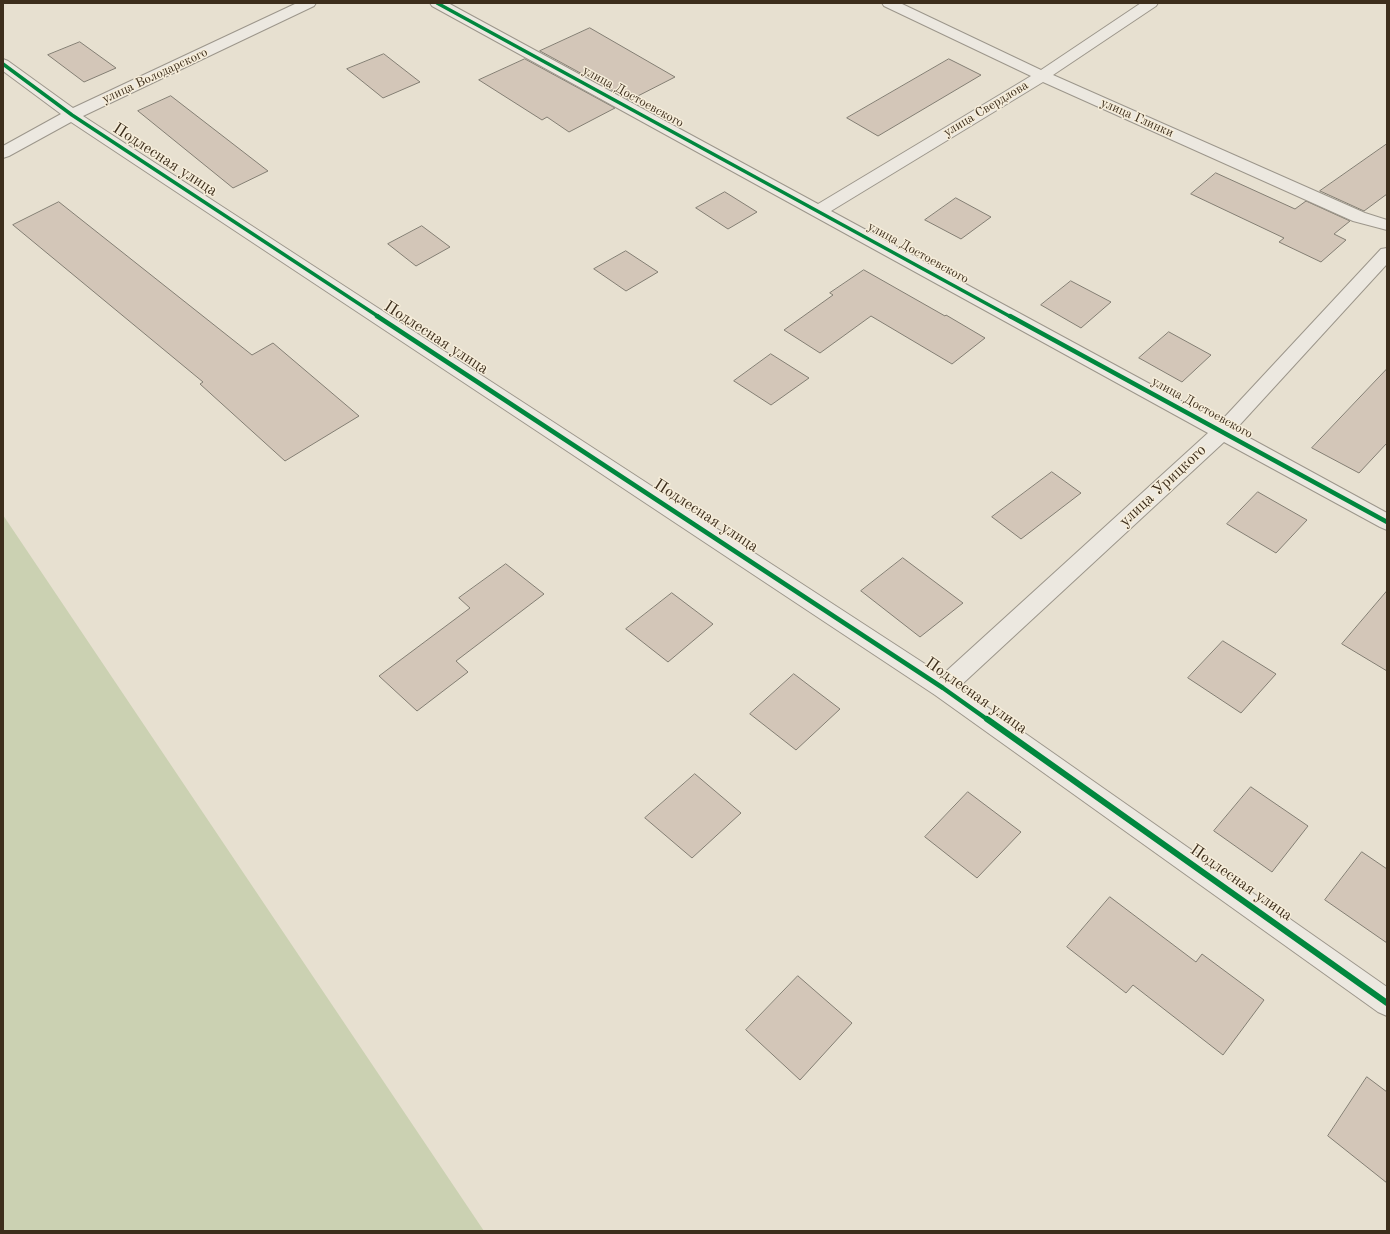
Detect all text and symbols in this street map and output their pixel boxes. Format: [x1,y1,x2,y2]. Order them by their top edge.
street label: улица Володарского [100,45,210,107]
street label: улица Достоевского [580,63,686,131]
street label: улица Свердлова [941,78,1031,140]
street label: улица Глинки [1098,95,1176,141]
street label: Подлесная улица [109,119,221,201]
street label: улица Достоевского [865,219,971,287]
street label: Подлесная улица [380,297,492,379]
street label: улица Достоевского [1149,374,1255,442]
street label: улица Урицкого [1115,441,1211,531]
street label: Подлесная улица [650,475,762,557]
street label: Подлесная улица [921,654,1031,738]
street label: Подлесная улица [1186,841,1296,925]

